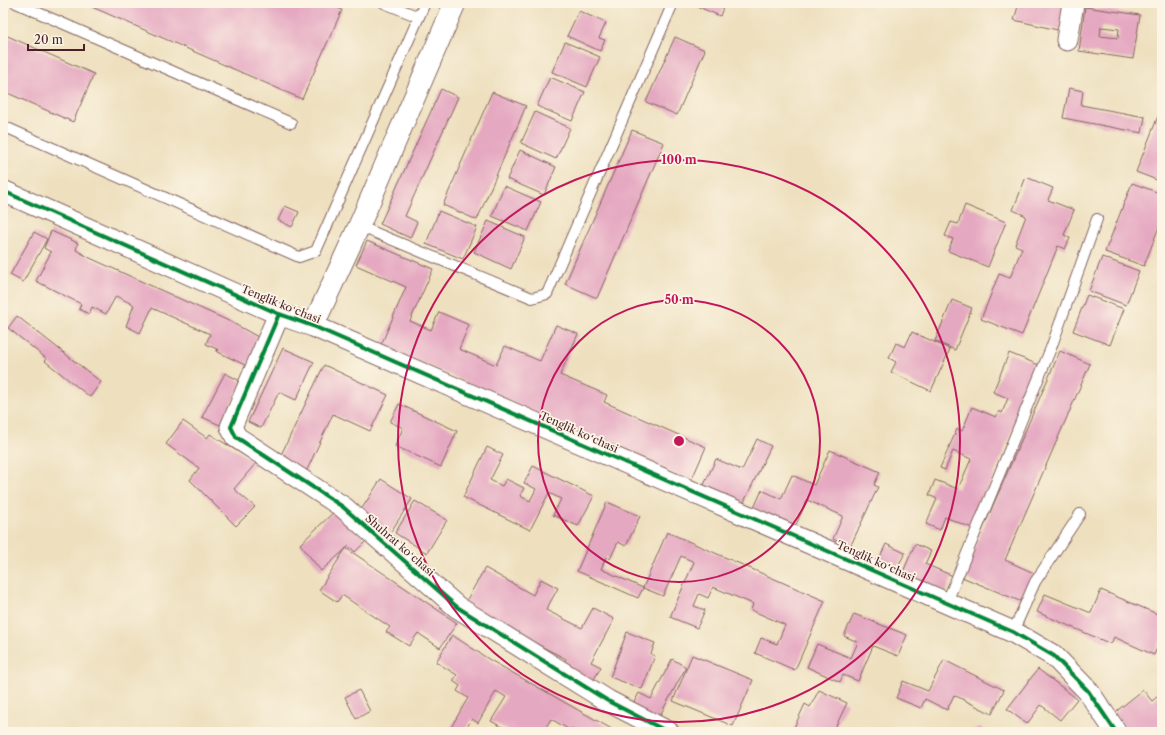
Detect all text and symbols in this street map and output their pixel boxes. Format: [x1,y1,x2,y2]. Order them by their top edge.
scale bar [28,26,84,52]
text: 20 m [34,32,63,47]
text: 100 m [661,152,697,167]
street label: Tenglik koʻchasi [239,282,323,327]
text: 50 m [664,292,694,307]
street label: Tenglik koʻchasi [537,408,621,456]
centre of rings [672,434,686,448]
street label: Shuhrat koʻchasi [362,511,438,579]
street label: Tenglik koʻchasi [834,537,918,585]

